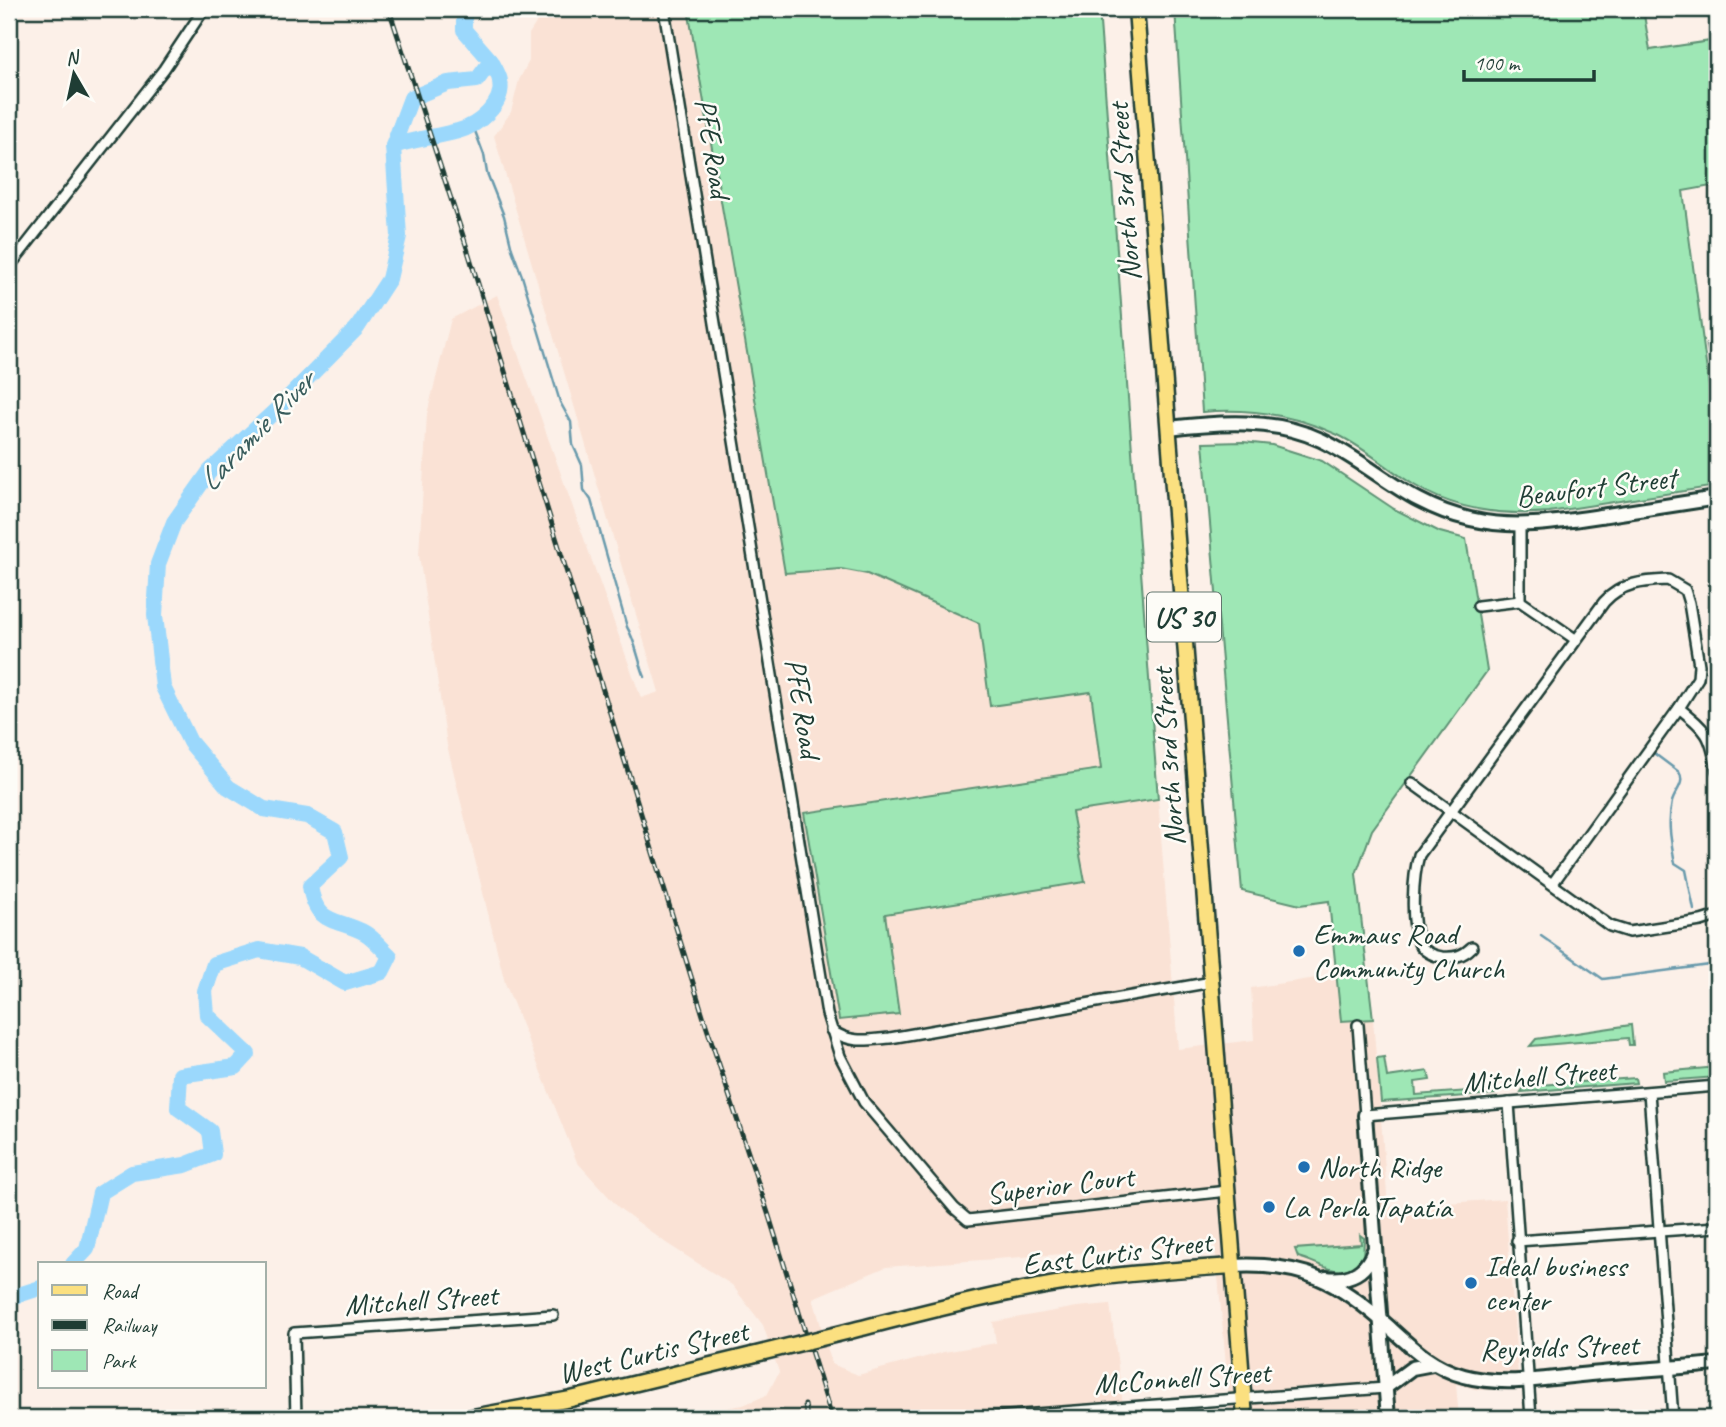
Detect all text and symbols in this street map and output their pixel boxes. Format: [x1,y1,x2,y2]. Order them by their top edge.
north arrow [38,38,108,108]
scale bar [1464,38,1593,82]
text: N [64,45,82,71]
text: 100 m [1474,50,1521,76]
street label: PFE Road [686,96,740,205]
street label: North 3rd Street [1099,99,1149,282]
water label: Laramie River [189,358,327,500]
street label: Beaufort Street [1514,458,1682,516]
road number: US 30 [1147,592,1221,642]
street label: PFE Road [776,656,830,765]
street label: North 3rd Street [1143,664,1193,847]
place label: Emmaus Road Community Church [1313,915,1505,987]
marker: Emmaus Road Community Church [1291,943,1307,959]
street label: Mitchell Street [1461,1050,1620,1102]
place label: North Ridge [1318,1148,1443,1186]
street label: Superior Court [984,1157,1139,1213]
marker: North Ridge [1296,1159,1312,1175]
place label: La Perla Tapatía [1283,1188,1454,1226]
marker: La Perla Tapatía [1261,1199,1277,1215]
street label: East Curtis Street [1020,1222,1217,1283]
place label: Ideal business center [1485,1247,1629,1319]
legend [38,1262,266,1388]
street label: Mitchell Street [343,1275,502,1324]
marker: Ideal business center [1463,1275,1479,1291]
text: Road [102,1278,141,1304]
street label: West Curtis Street [555,1311,754,1392]
text: Railway [102,1312,158,1338]
street label: Reynolds Street [1479,1325,1642,1369]
text: Park [102,1348,137,1374]
street label: McConnell Street [1093,1353,1274,1403]

